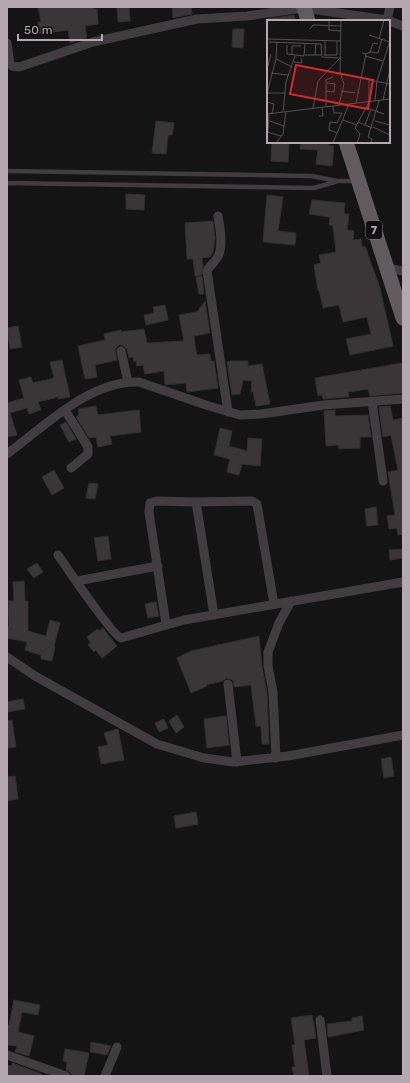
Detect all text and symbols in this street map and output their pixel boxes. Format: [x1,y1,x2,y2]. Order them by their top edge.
scale bar [18,16,102,42]
inset map [267,20,390,143]
text: 50 m [24,23,52,37]
road number: 7 [366,221,382,239]

